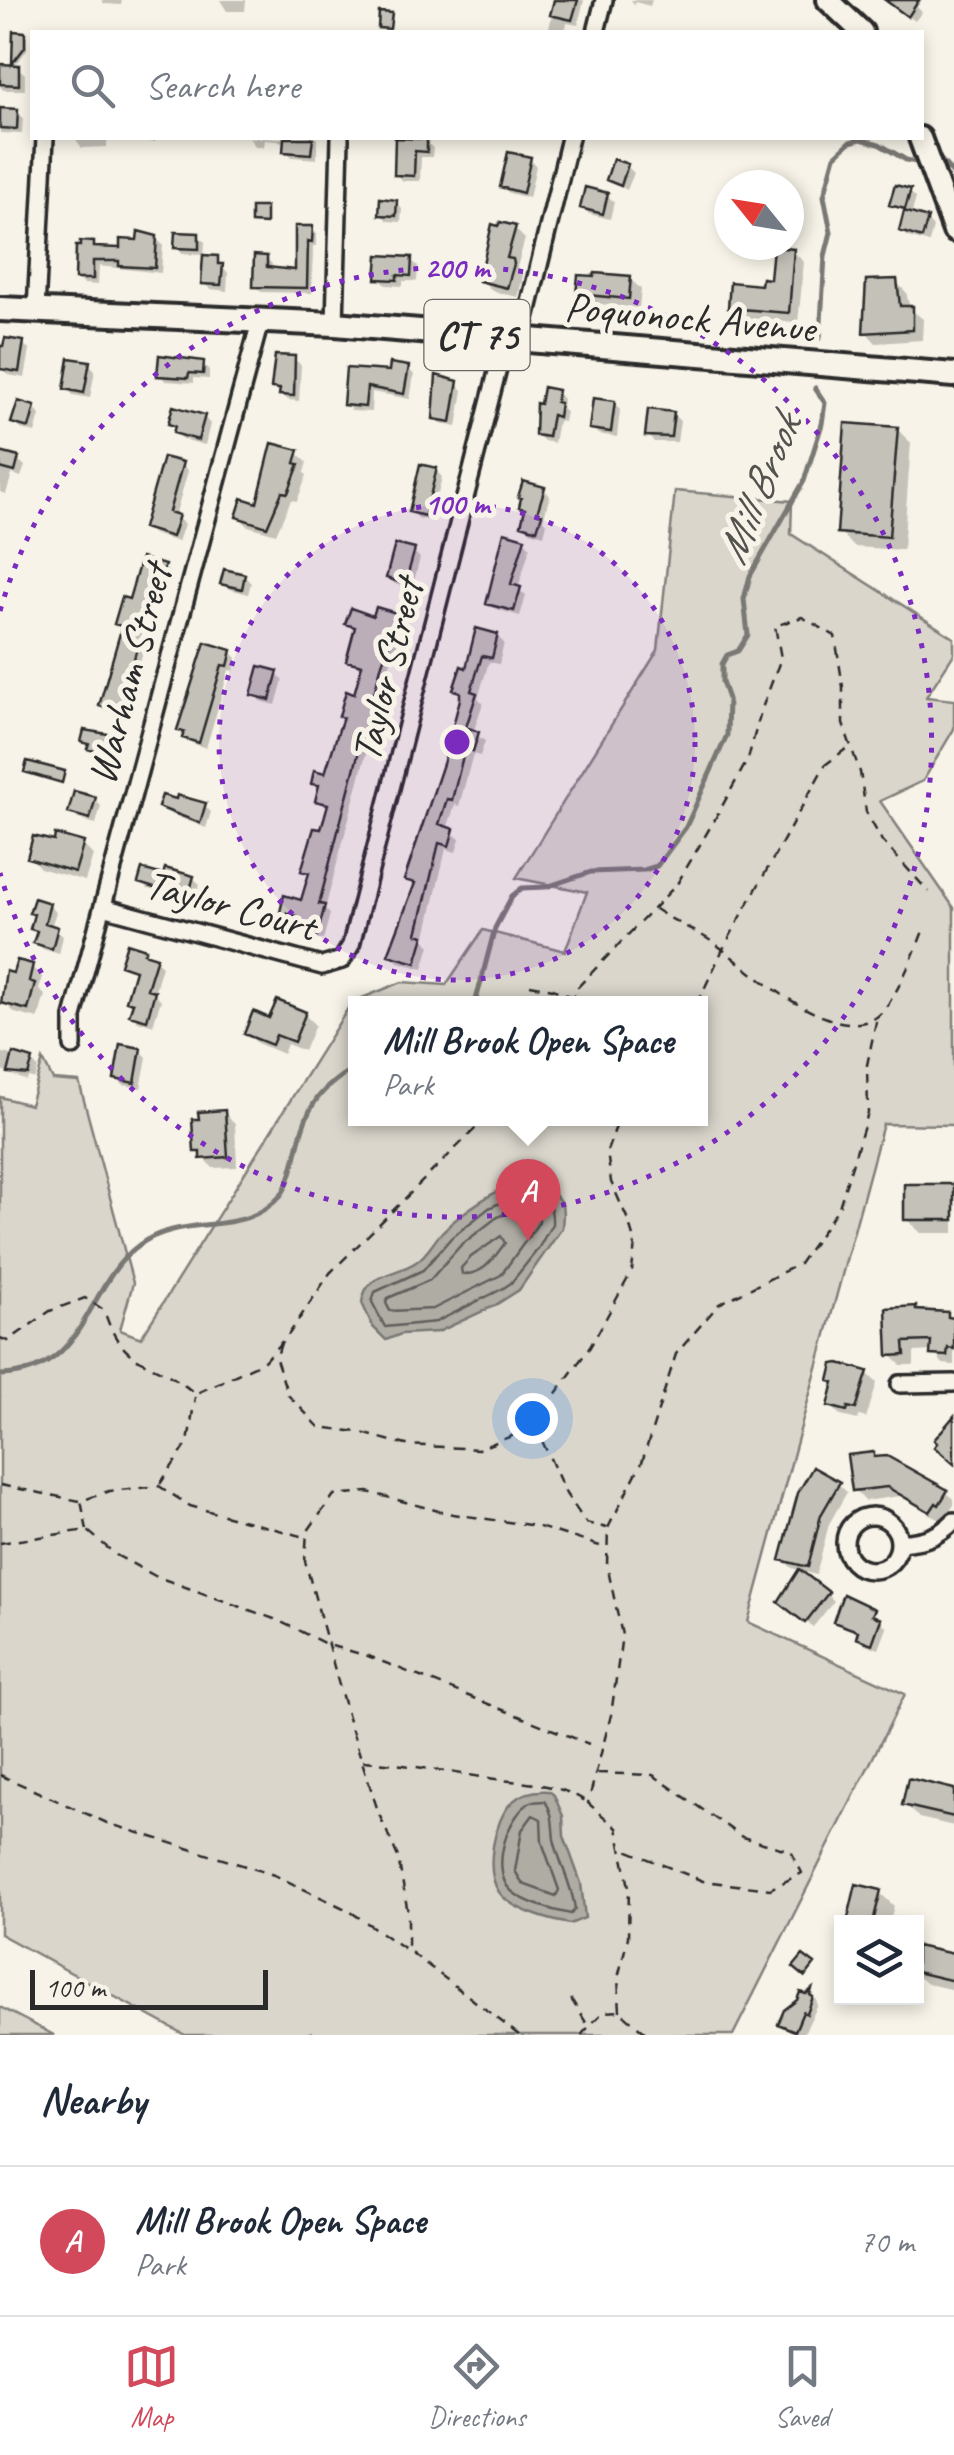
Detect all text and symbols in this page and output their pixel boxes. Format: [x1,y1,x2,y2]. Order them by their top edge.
search box [30,30,924,140]
icon: search [65,58,120,113]
text: Search here [145,62,300,109]
north arrow [714,170,804,260]
text: 200 m [425,249,492,287]
street label: Poquonock Avenue [563,280,820,355]
road number: CT 75 [424,300,530,370]
water label: Mill Brook [703,400,817,572]
text: 100 m [425,485,492,523]
street label: Warham Street [75,554,185,790]
street label: Taylor Street [339,569,437,767]
centre of rings [439,724,475,760]
street label: Taylor Court [140,857,325,955]
popup [348,996,708,1126]
text: Mill Brook Open Space [383,1017,673,1064]
text: Park [383,1064,433,1105]
pin: A [496,1158,560,1241]
your location [507,1393,558,1444]
map controls [834,1915,924,2005]
button: layers [834,1915,924,2005]
scale bar [30,1965,268,2010]
text: 100 m [45,1970,105,2005]
text: Nearby [40,2074,146,2127]
text: Mill Brook Open Space [135,2197,426,2244]
text: A [64,2221,81,2262]
text: 70 m [860,2221,914,2262]
text: Park [135,2244,186,2285]
tab: Map [124,2339,179,2434]
tab: Directions [428,2339,526,2434]
tab: Saved [775,2339,830,2434]

